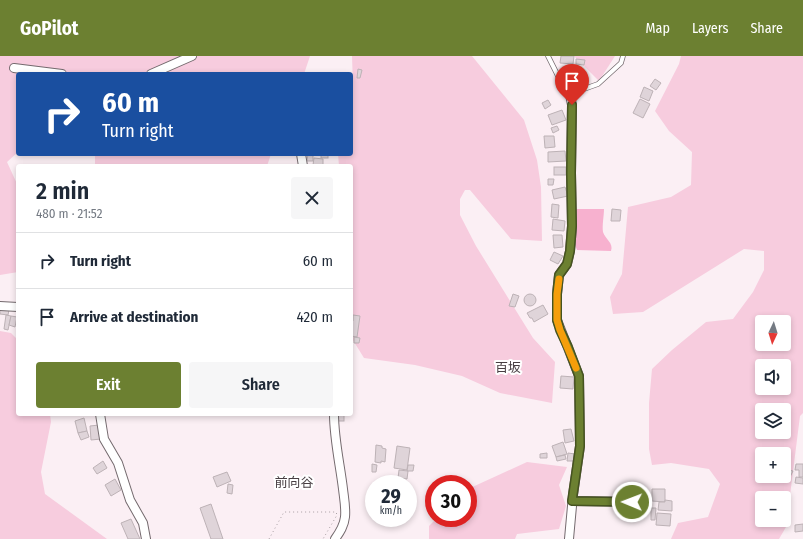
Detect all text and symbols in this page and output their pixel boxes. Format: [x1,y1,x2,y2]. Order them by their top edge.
text: GoPilot [20,17,79,40]
text: Map [646,20,670,37]
text: Layers [692,20,728,37]
text: Share [750,20,783,37]
pin [555,64,589,105]
icon: arrive [561,70,583,92]
text: 60 m [102,86,159,119]
icon: right [36,88,88,140]
text: Turn right [102,120,174,142]
text: 2 min [36,177,89,205]
button: close [291,177,333,219]
text: 480 m · 21:52 [36,206,102,221]
icon: right [36,250,58,272]
text: Turn right [70,252,131,270]
text: 60 m [303,252,333,270]
icon: arrive [36,306,58,328]
text: Arrive at destination [70,308,198,326]
text: 420 m [296,308,333,326]
north arrow [755,315,791,351]
map controls [755,315,791,527]
button: sound [755,359,791,395]
district label: 百坂 [495,360,521,375]
button: Exit [36,362,181,408]
button: Share [189,362,333,408]
button: layers [755,403,791,439]
button: + [755,447,791,483]
district label: 前向谷 [274,475,314,490]
speed limit sign: 30 [425,475,477,527]
position arrow [611,481,653,523]
text: 29 [381,484,401,508]
button: − [755,491,791,527]
text: km/h [380,505,402,517]

